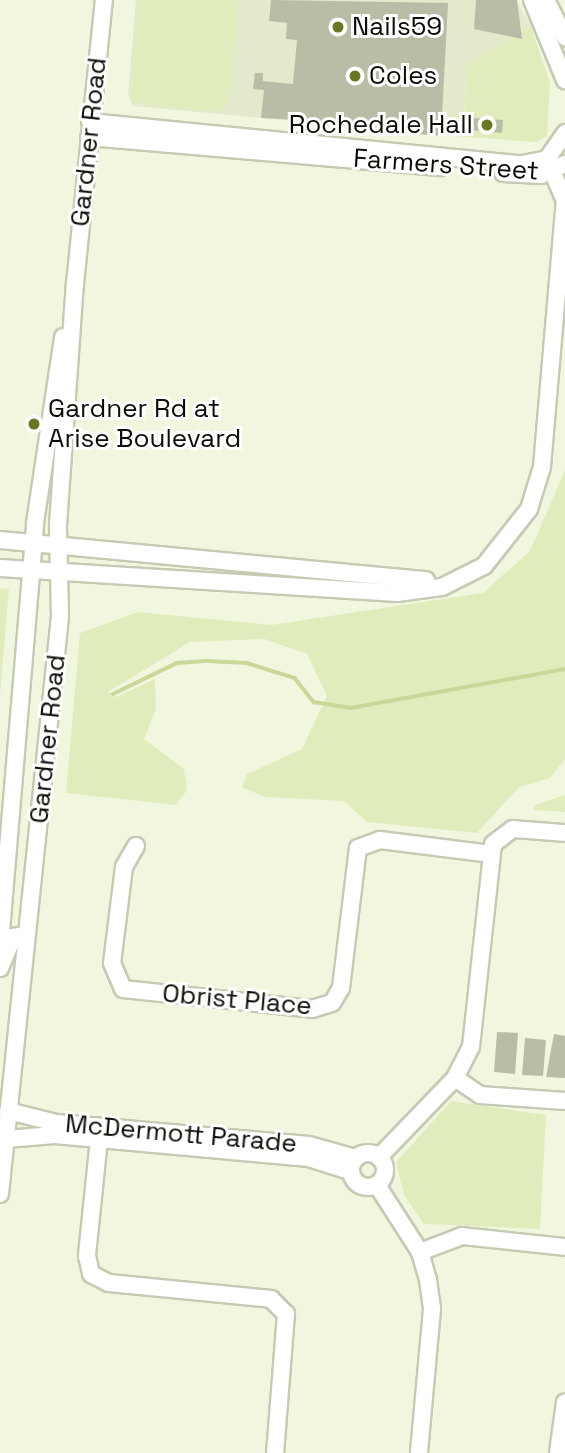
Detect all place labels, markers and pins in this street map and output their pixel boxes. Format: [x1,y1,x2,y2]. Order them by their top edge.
place label: Nails59 [352,11,442,43]
marker: Nails59 [330,19,346,35]
place label: Coles [369,60,437,92]
marker: Coles [347,68,363,84]
place label: Rochedale Hall [289,109,473,141]
marker: Rochedale Hall [479,117,495,133]
place label: Gardner Rd at Arise Boulevard [48,393,241,454]
marker: Gardner Rd at Arise Boulevard [26,416,42,432]

